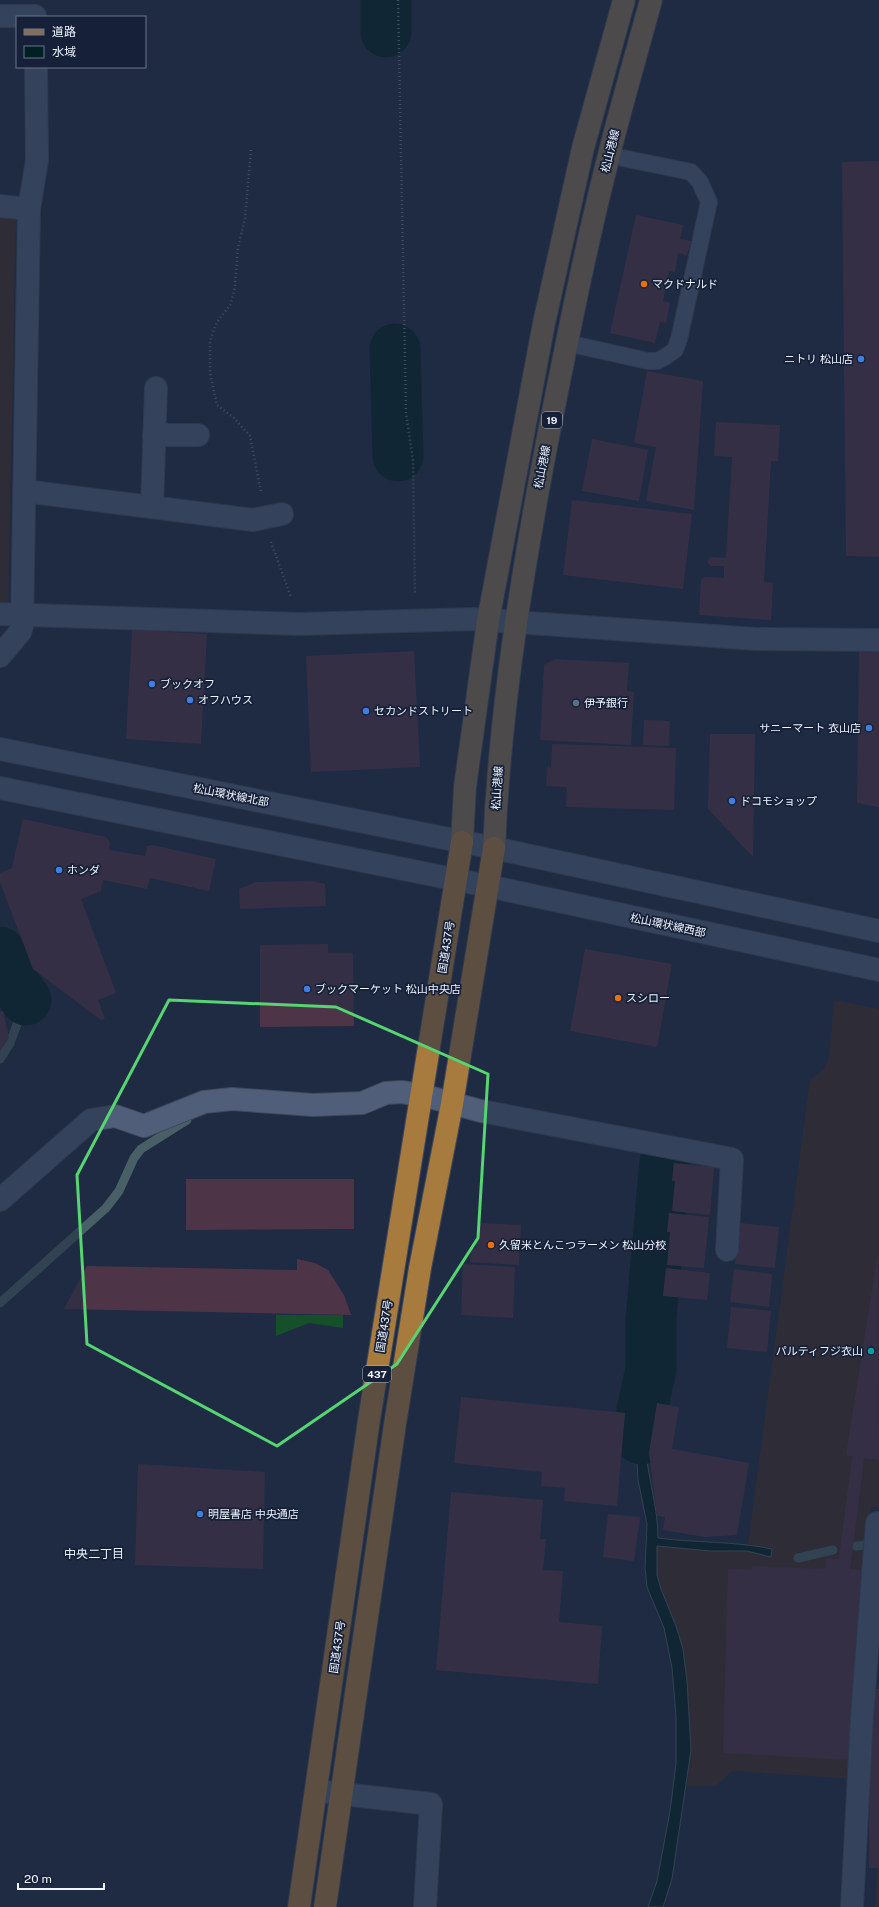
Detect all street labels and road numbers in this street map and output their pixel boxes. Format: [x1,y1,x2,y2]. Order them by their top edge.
street label: 松山港線 [599,128,621,174]
road number: 19 [542,412,562,428]
street label: 松山港線 [532,444,552,490]
street label: 松山港線 [489,766,505,810]
street label: 松山環状線北部 [192,782,270,808]
street label: 松山環状線西部 [629,911,707,939]
street label: 国道437号 [436,920,456,974]
street label: 国道437号 [374,1299,394,1353]
road number: 437 [363,1366,391,1382]
street label: 国道437号 [327,1620,347,1674]

